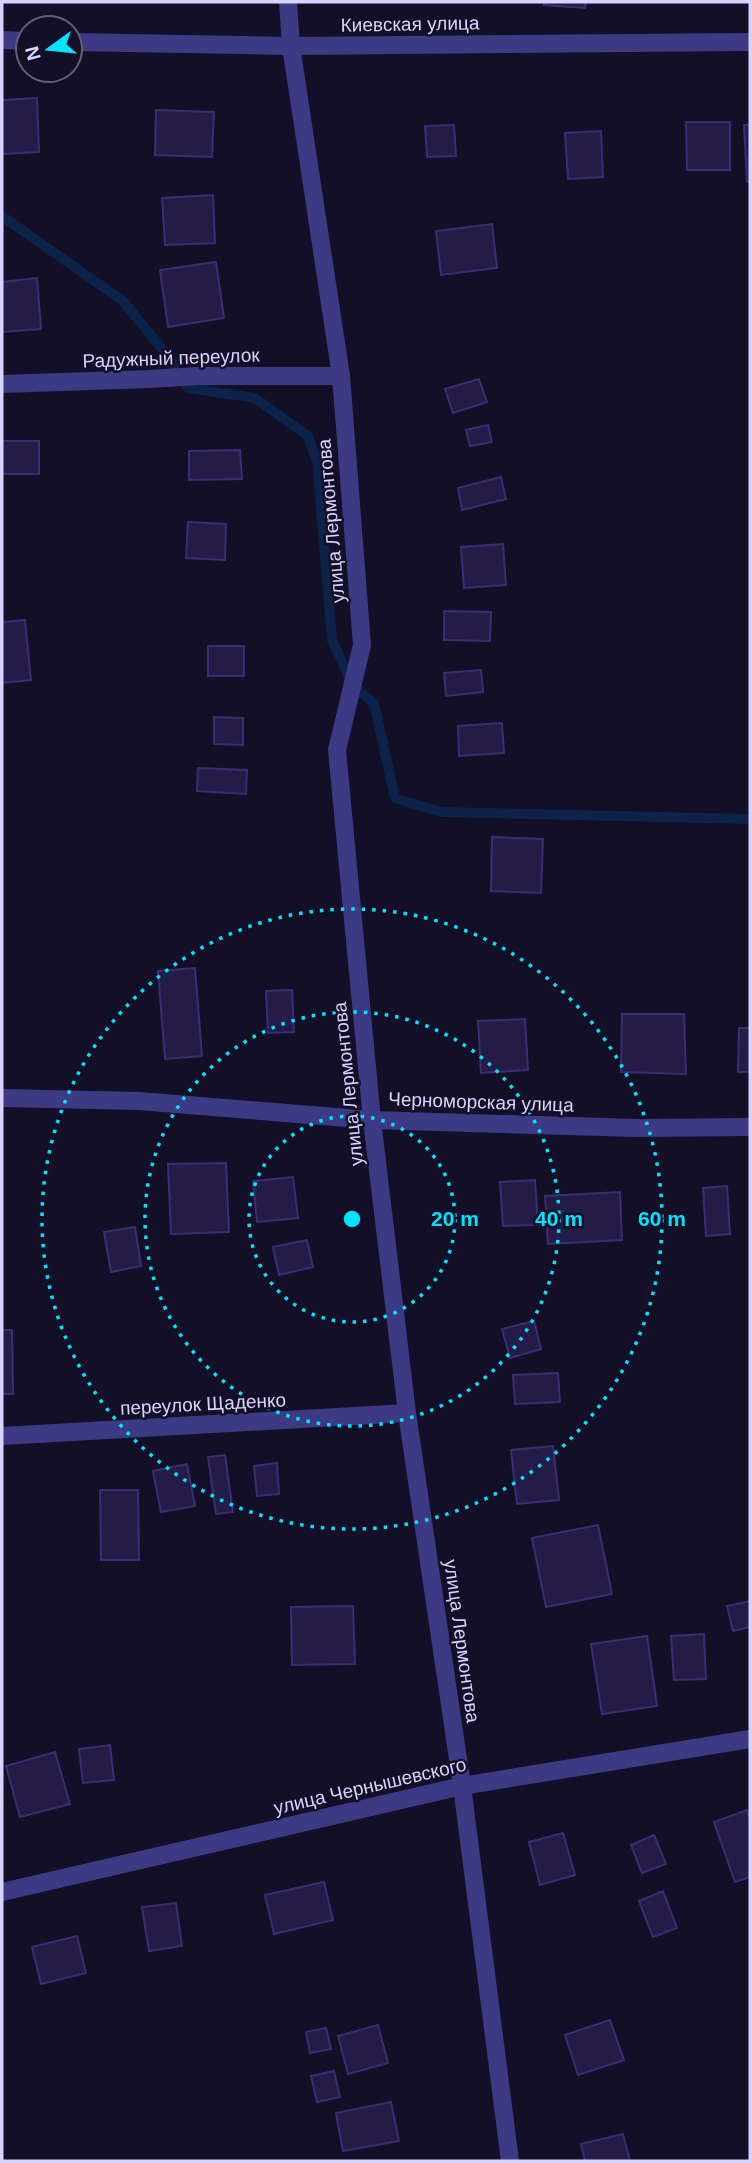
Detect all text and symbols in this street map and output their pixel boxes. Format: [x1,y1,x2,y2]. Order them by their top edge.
street label: Киевская улица [340,12,480,36]
north arrow [14,14,84,84]
text: N [21,44,45,63]
street label: Радужный переулок [82,344,261,372]
street label: улица Лермонтова [313,438,349,604]
street label: улица Лермонтова [329,1001,367,1167]
street label: Черноморская улица [388,1088,575,1116]
centre of rings [340,1207,364,1231]
text: 20 m [431,1207,479,1230]
text: 40 m [535,1207,583,1230]
text: 60 m [638,1207,686,1230]
street label: переулок Щаденко [119,1389,287,1419]
street label: улица Лермонтова [440,1558,484,1724]
street label: улица Чернышевского [272,1754,468,1818]

